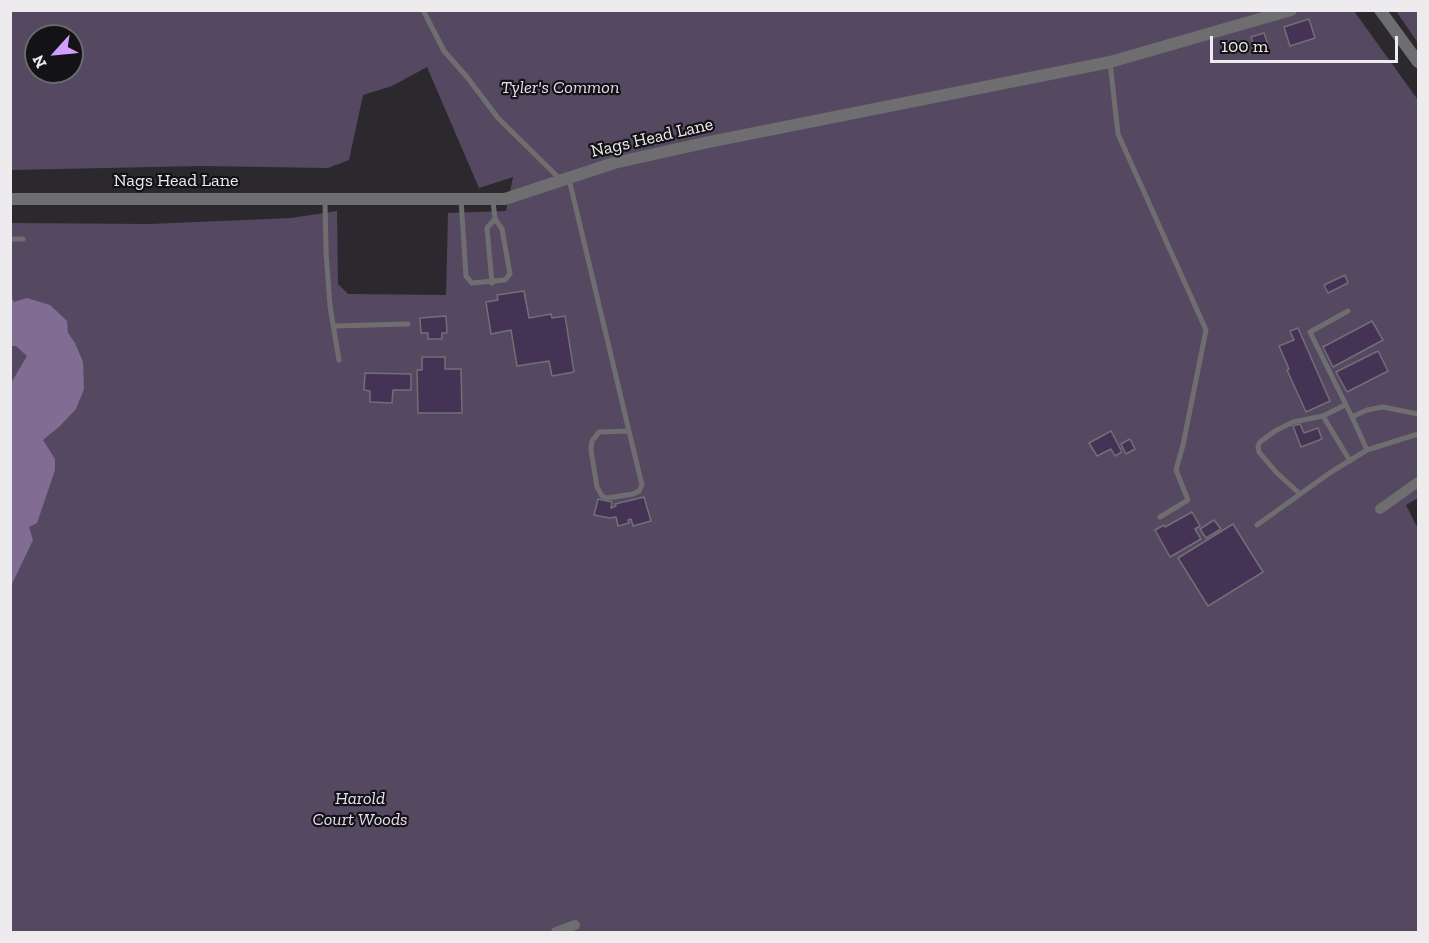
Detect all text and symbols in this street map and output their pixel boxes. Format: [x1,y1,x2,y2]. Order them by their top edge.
north arrow [24,24,84,84]
scale bar [1213,24,1400,62]
text: 100 m [1221,35,1268,57]
text: N [28,52,51,71]
park label: Tyler's Common [501,77,619,99]
street label: Nags Head Lane [589,113,715,163]
street label: Nags Head Lane [114,170,238,192]
park label: Harold Court Woods [312,788,408,830]

